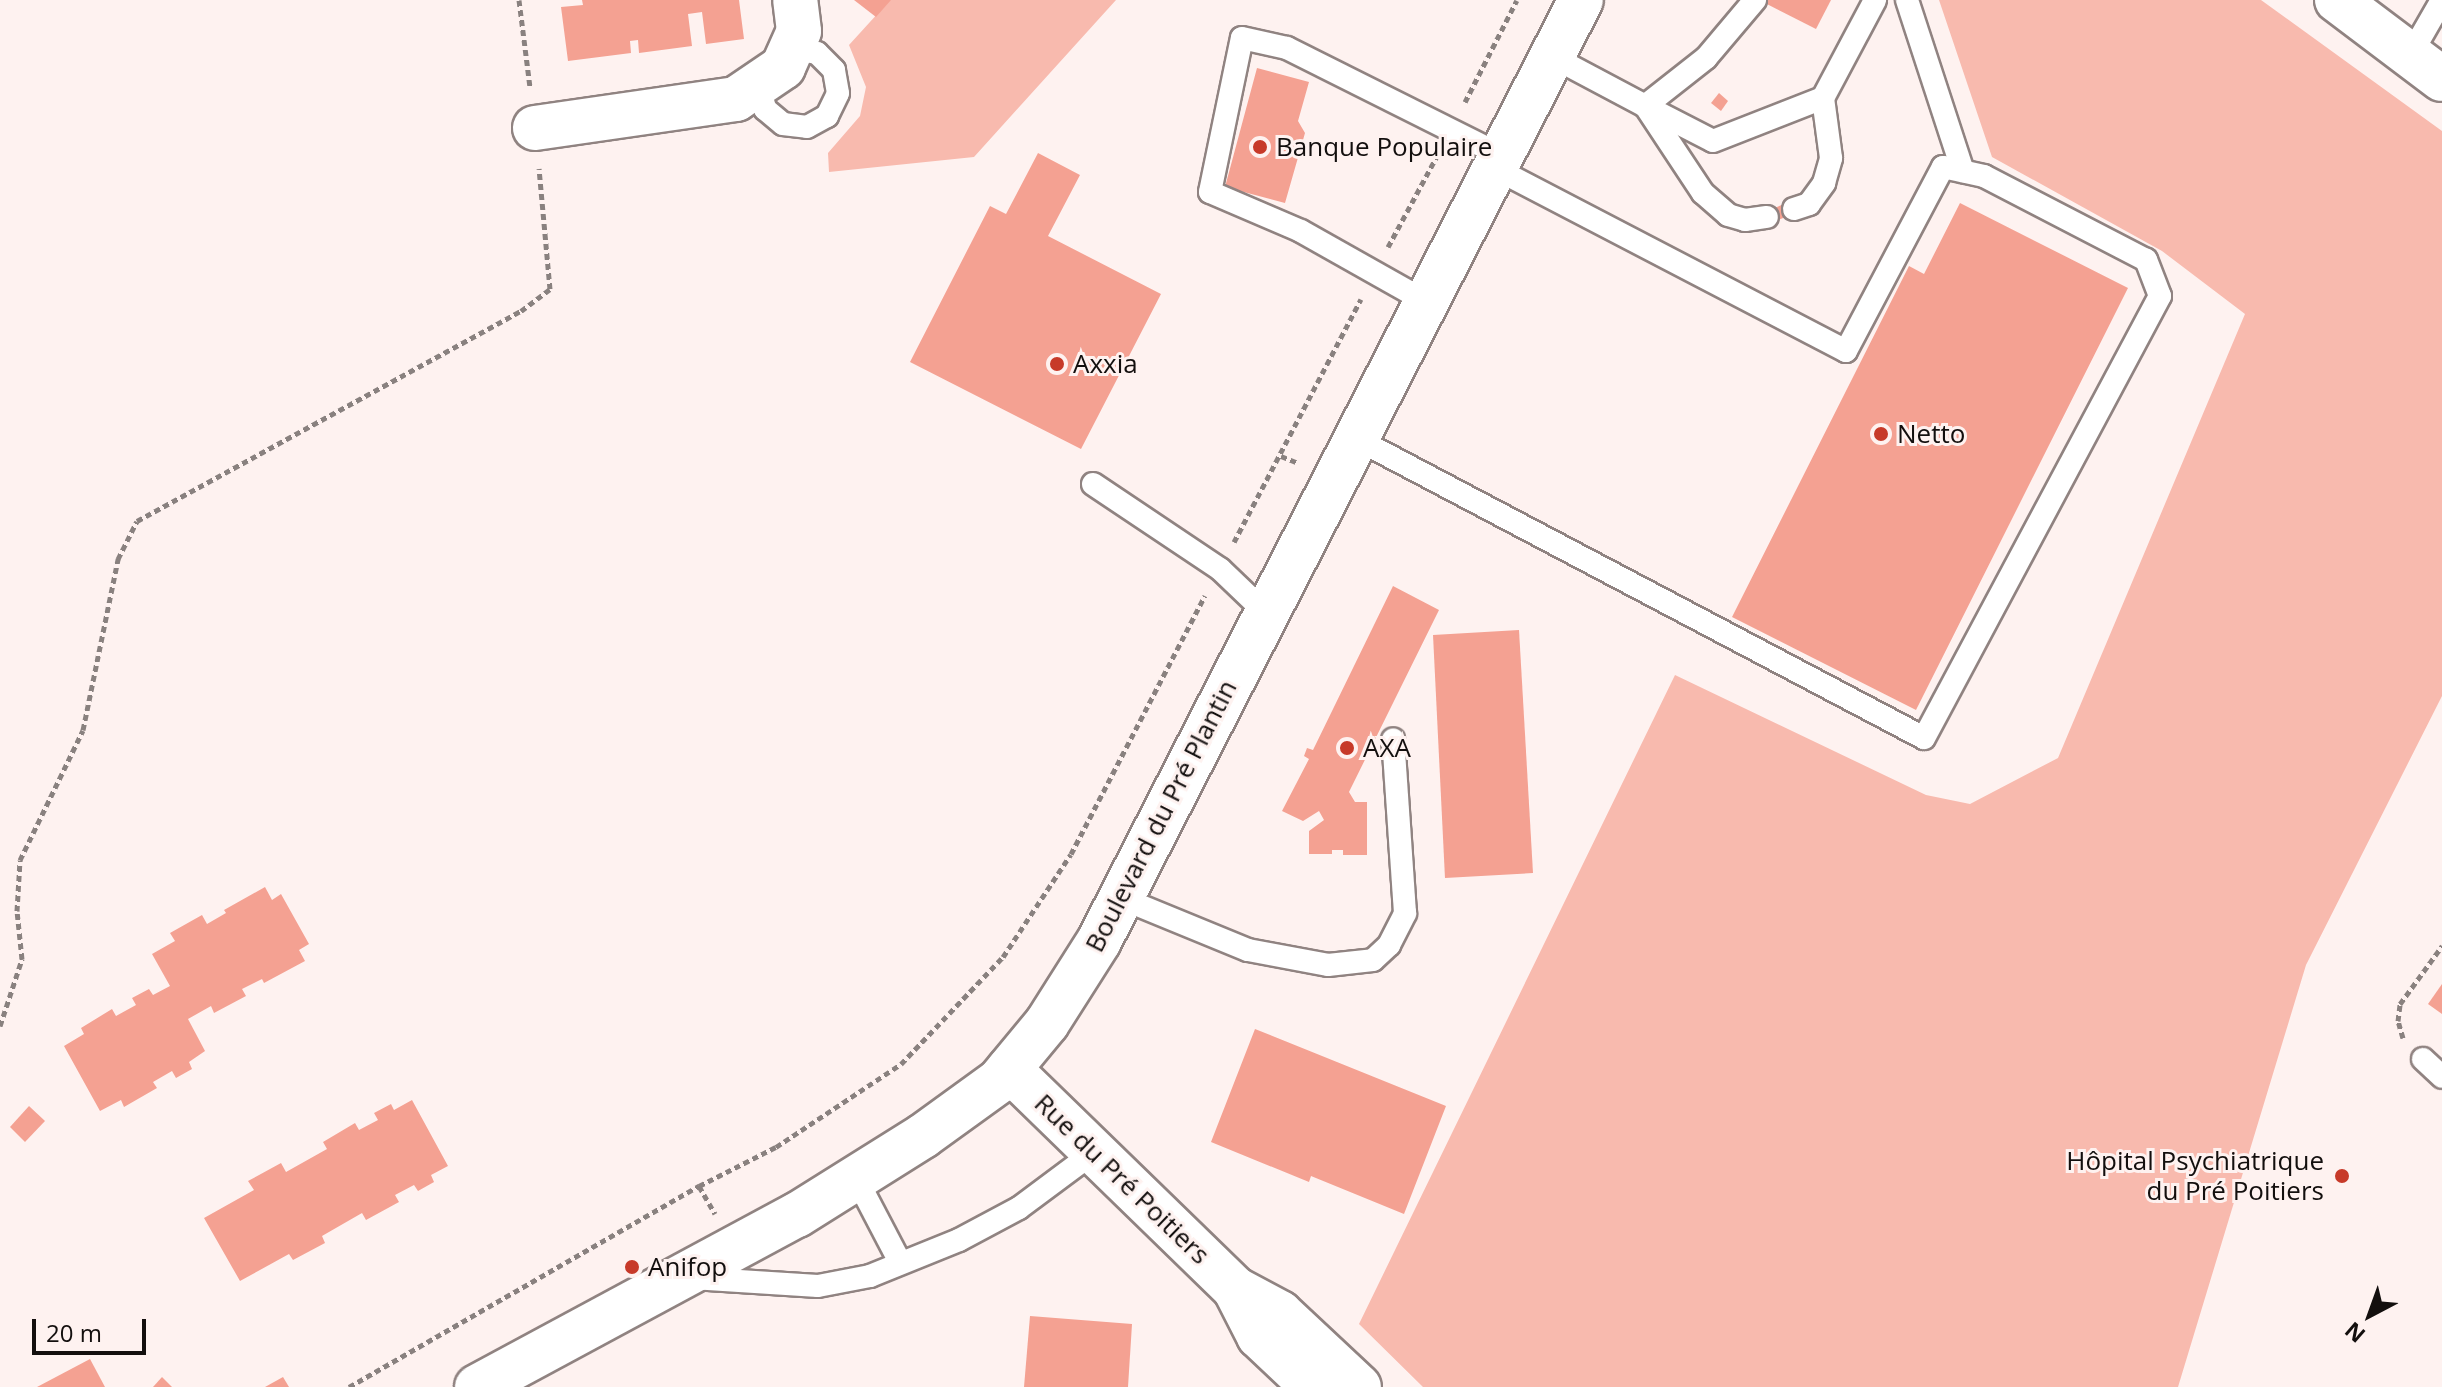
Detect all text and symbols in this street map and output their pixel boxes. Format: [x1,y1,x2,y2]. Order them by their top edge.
place label: Banque Populaire [1276,131,1492,163]
marker: Banque Populaire [1251,138,1269,156]
place label: Axxia [1073,348,1138,380]
marker: Axxia [1048,355,1066,373]
place label: Netto [1897,418,1965,450]
marker: Netto [1872,425,1890,443]
street label: Boulevard du Pré Plantin [1079,675,1243,957]
place label: AXA [1363,732,1411,764]
marker: AXA [1338,739,1356,757]
street label: Rue du Pré Poitiers [1028,1088,1216,1270]
place label: Hôpital Psychiatrique du Pré Poitiers [2066,1145,2324,1206]
marker: Hôpital Psychiatrique du Pré Poitiers [2331,1165,2353,1187]
place label: Anifop [648,1251,727,1283]
marker: Anifop [623,1258,641,1276]
north arrow [2330,1275,2410,1355]
scale bar [36,1303,150,1353]
text: 20 m [46,1316,102,1349]
text: N [2338,1316,2371,1350]

